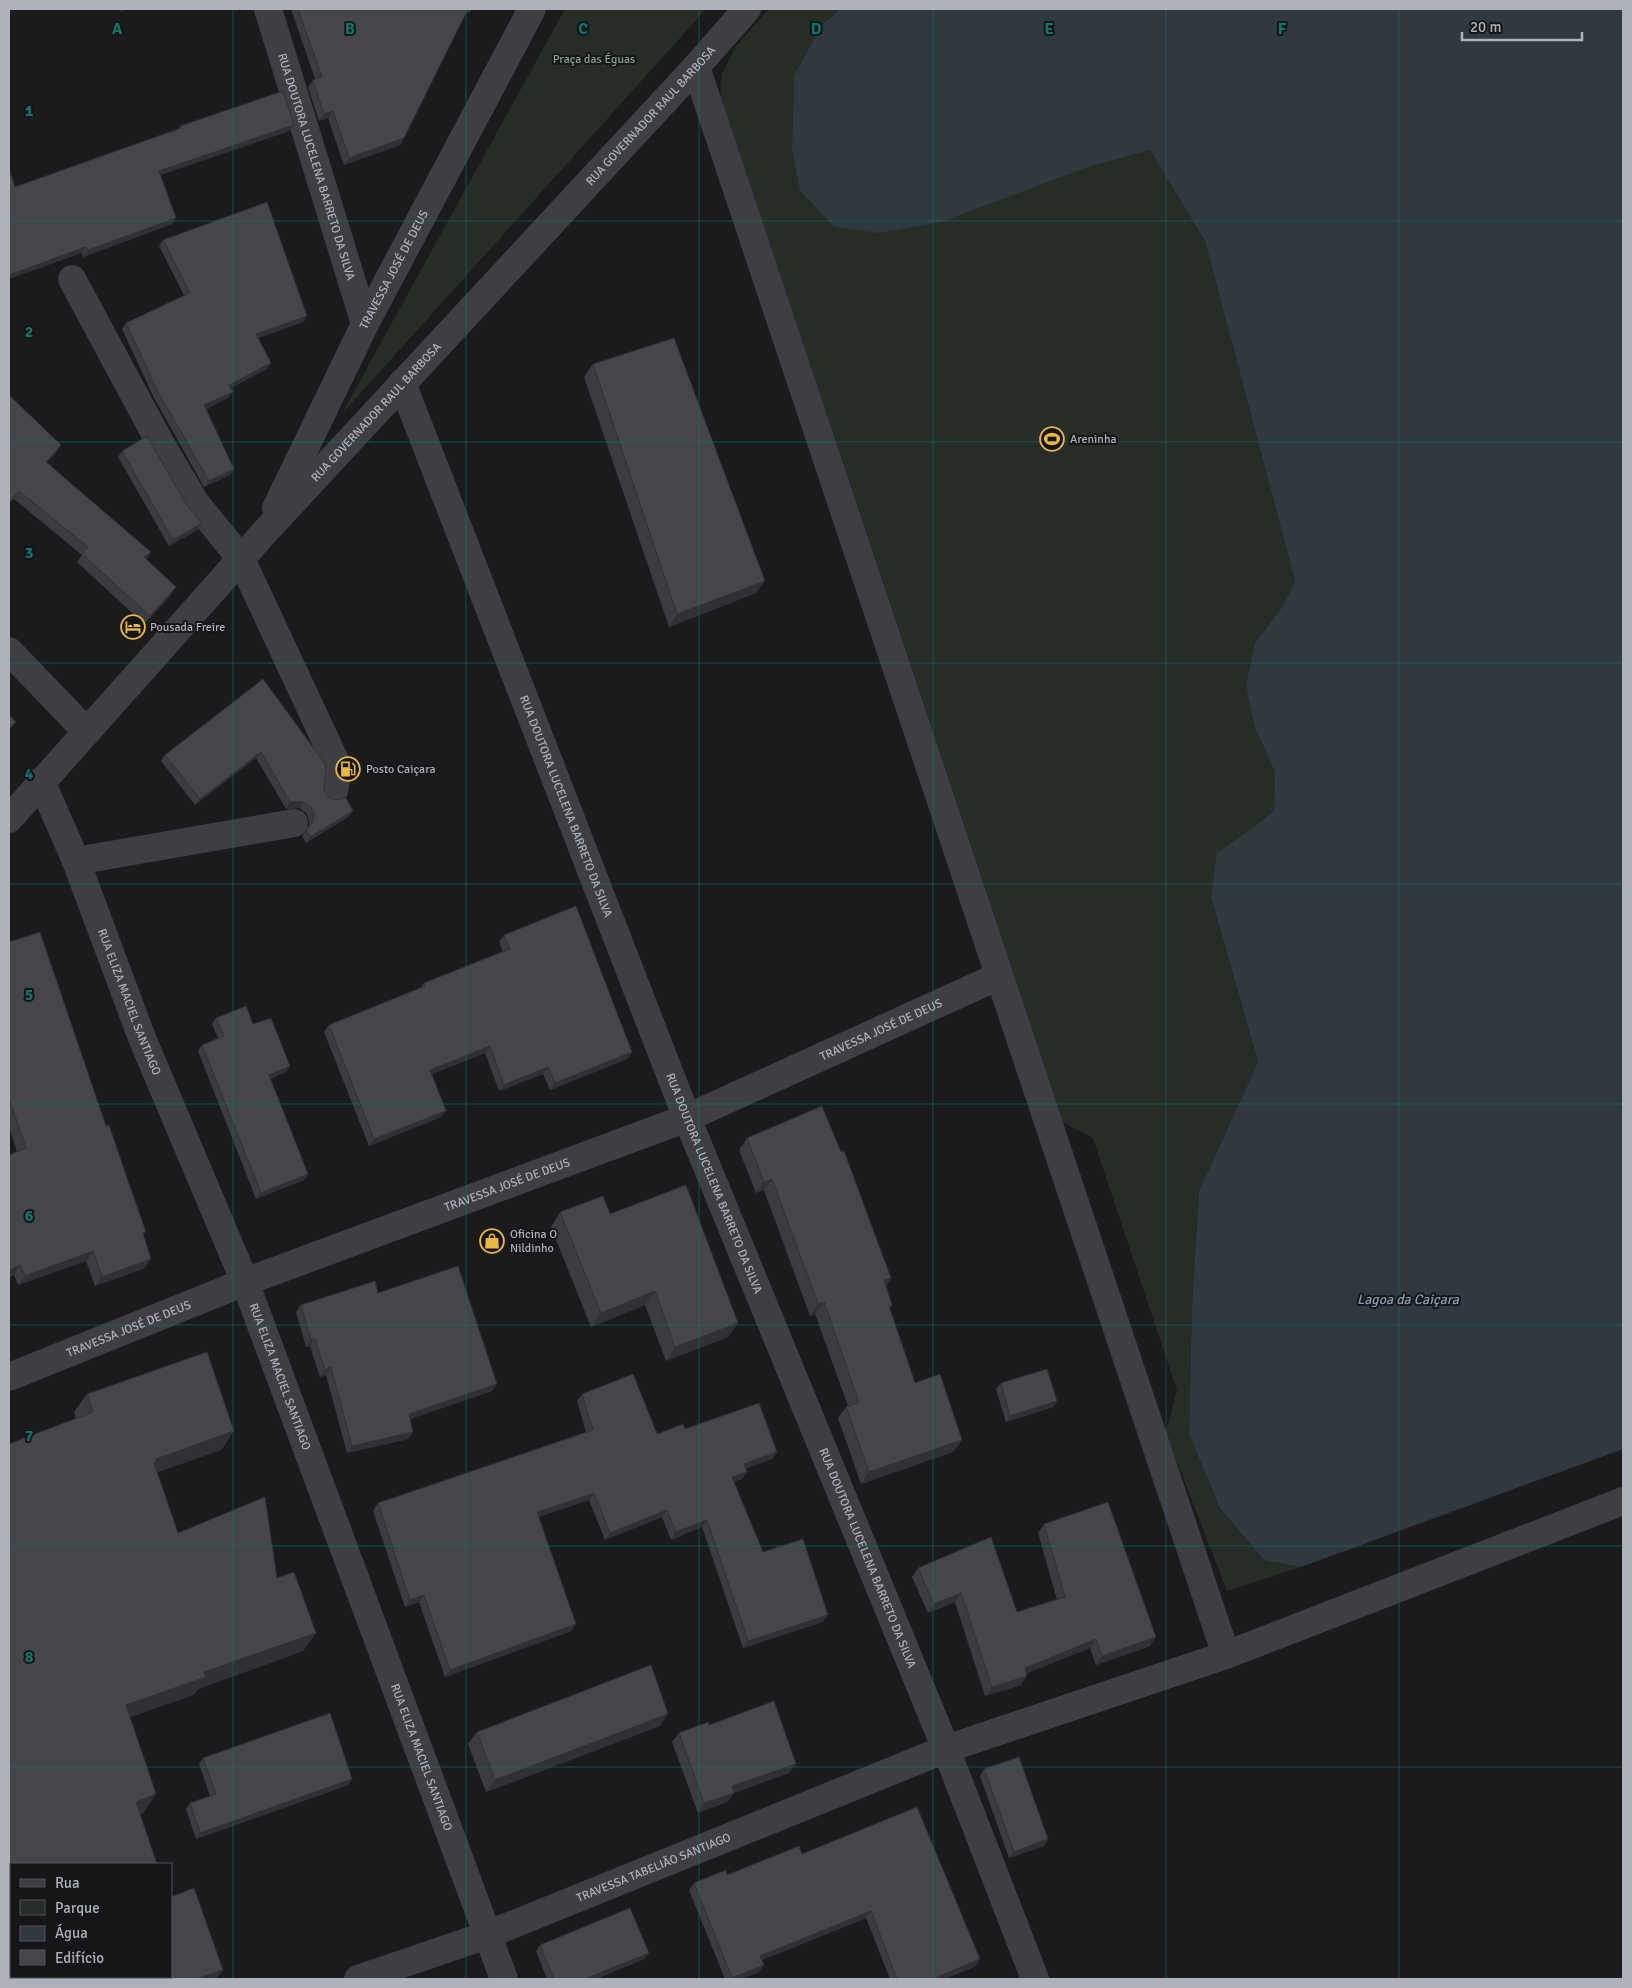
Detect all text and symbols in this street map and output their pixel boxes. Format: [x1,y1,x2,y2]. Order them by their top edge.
scale bar [1462,10,1582,42]
text: 20 m [1470,18,1501,36]
text: A [112,19,123,39]
text: B [345,19,355,39]
text: C [578,19,588,39]
text: D [811,19,822,39]
text: E [1044,19,1054,39]
text: F [1278,19,1287,39]
street label: RUA GOVERNADOR RAUL BARBOSA [583,42,719,189]
street label: RUA DOUTORA LUCELENA BARRETO DA SILVA [275,51,359,283]
park label: Praça das Éguas [553,52,635,67]
text: 1 [25,101,34,121]
street label: TRAVESSA JOSÉ DE DEUS [356,207,432,332]
text: 2 [25,322,33,342]
street label: RUA GOVERNADOR RAUL BARBOSA [308,339,445,485]
sports icon: Areninha [1039,426,1065,452]
place label: Areninha [1070,432,1117,447]
text: 3 [25,543,33,563]
hotel icon: Pousada Freire [120,614,146,640]
place label: Pousada Freire [150,620,225,635]
street label: RUA DOUTORA LUCELENA BARRETO DA SILVA [516,693,616,920]
fuel station icon: Posto Caiçara [335,756,361,782]
place label: Posto Caiçara [366,762,436,777]
text: 4 [25,764,34,784]
street label: RUA ELIZA MACIEL SANTIAGO [94,927,164,1078]
text: 5 [25,985,33,1005]
street label: TRAVESSA JOSÉ DE DEUS [818,995,945,1064]
street label: RUA DOUTORA LUCELENA BARRETO DA SILVA [663,1071,766,1296]
street label: TRAVESSA JOSÉ DE DEUS [442,1155,572,1215]
text: 6 [25,1206,34,1226]
place label: Oficina O Nildinho [510,1227,557,1256]
shop icon: Oficina O Nildinho [479,1228,505,1254]
water label: Lagoa da Caiçara [1357,1291,1460,1308]
street label: TRAVESSA JOSÉ DE DEUS [64,1297,193,1361]
street label: RUA ELIZA MACIEL SANTIAGO [246,1301,314,1452]
text: 7 [25,1426,34,1446]
street label: RUA DOUTORA LUCELENA BARRETO DA SILVA [816,1446,920,1671]
text: 8 [25,1647,34,1667]
street label: RUA ELIZA MACIEL SANTIAGO [387,1682,456,1833]
street label: TRAVESSA TABELIÃO SANTIAGO [574,1829,733,1906]
legend [10,1863,172,1978]
text: Rua [55,1874,80,1892]
text: Parque [55,1899,100,1917]
text: Água [55,1923,88,1942]
text: Edifício [55,1949,104,1967]

